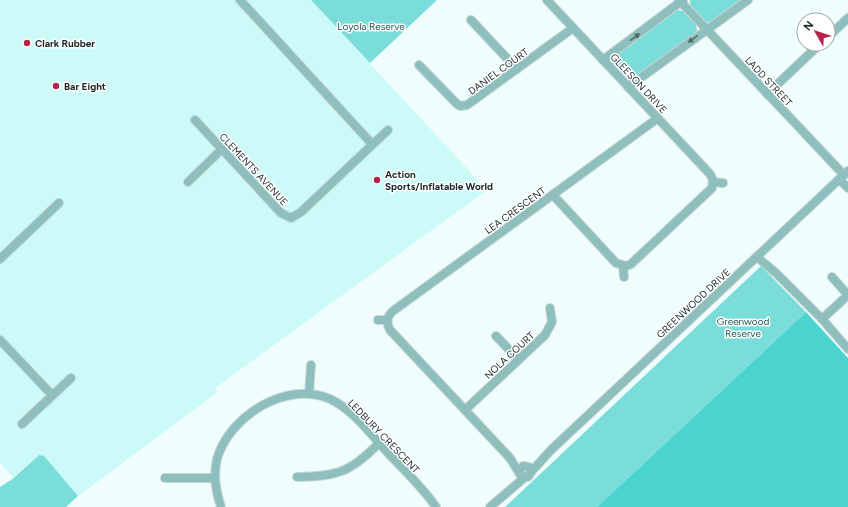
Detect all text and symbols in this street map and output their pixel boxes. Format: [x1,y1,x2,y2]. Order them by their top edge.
north arrow [796,12,836,52]
text: N [801,19,816,33]
park label: Loyola Reserve [337,20,405,33]
one-way arrow [630,34,640,42]
one-way arrow [688,35,699,44]
place label: Clark Rubber [35,37,95,50]
marker: Clark Rubber [22,38,32,48]
street label: DANIEL COURT [466,45,531,98]
street label: GLEESON DRIVE [607,51,670,116]
street label: LADD STREET [742,54,795,109]
place label: Bar Eight [64,80,106,93]
marker: Bar Eight [51,81,61,91]
street label: CLEMENTS AVENUE [217,130,291,208]
place label: Action Sports/Inflatable World [385,168,493,193]
marker: Action Sports/Inflatable World [372,175,382,185]
street label: LEA CRESCENT [482,184,549,237]
street label: GREENWOOD DRIVE [654,266,733,341]
park label: Greenwood Reserve [717,315,769,340]
street label: NOLA COURT [482,329,537,382]
street label: LEDBURY CRESCENT [345,397,423,476]

